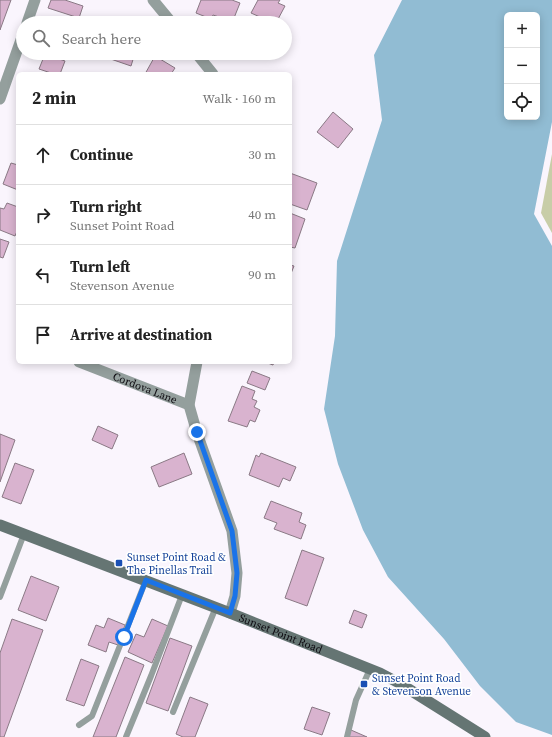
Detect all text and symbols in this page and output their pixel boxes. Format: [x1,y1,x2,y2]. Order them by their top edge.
map controls [504,12,540,120]
button: + [504,12,540,48]
search box [16,16,292,60]
icon: search [30,27,52,49]
text: Search here [62,28,141,49]
button: − [504,48,540,84]
button: locate [504,84,540,120]
text: 2 min [32,86,76,110]
text: Walk · 160 m [203,90,276,107]
icon: ahead [32,144,54,166]
text: Continue [70,144,133,165]
text: 30 m [248,146,276,163]
text: Turn right [70,196,142,217]
icon: right [32,204,54,226]
text: 40 m [248,206,276,223]
text: Sunset Point Road [70,217,174,234]
text: Turn left [70,256,130,277]
icon: left [32,264,54,286]
text: 90 m [248,266,276,283]
text: Stevenson Avenue [70,277,174,294]
icon: arrive [32,324,54,346]
text: Arrive at destination [70,324,212,345]
street label: Cordova Lane [111,369,180,408]
route end [188,423,206,441]
place label: Sunset Point Road & The Pinellas Trail [127,550,226,578]
marker: Sunset Point Road & The Pinellas Trail [114,558,124,568]
street label: Sunset Point Road [237,610,325,657]
route start [115,628,133,646]
place label: Sunset Point Road & Stevenson Avenue [372,671,471,699]
marker: Sunset Point Road & Stevenson Avenue [359,679,369,689]

